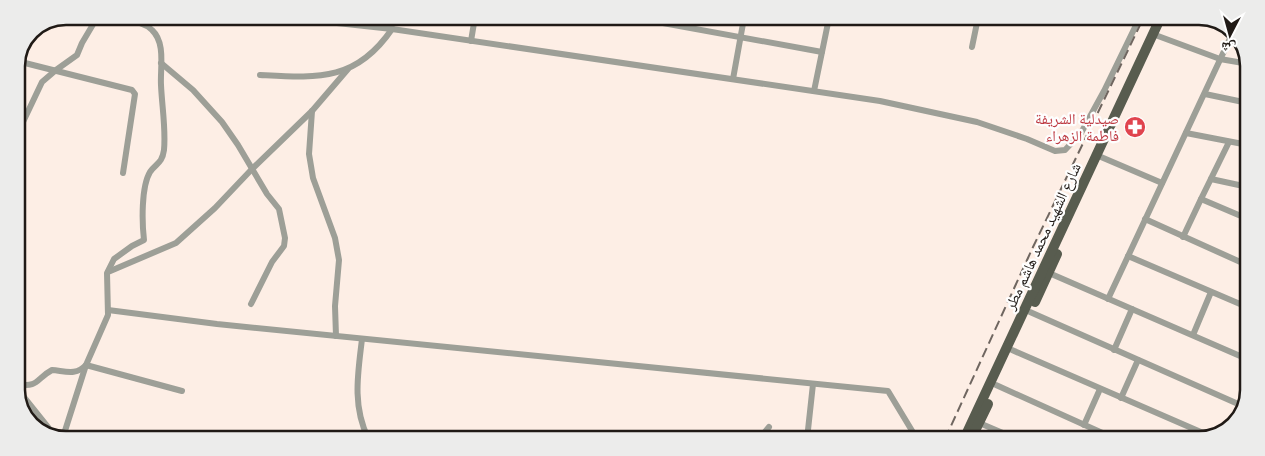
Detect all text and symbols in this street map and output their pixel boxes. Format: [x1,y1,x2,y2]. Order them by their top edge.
north arrow [1205,10,1255,60]
text: ش [1220,38,1237,59]
place label: صيدلية الشريفة فاطمة الزهراء [1035,108,1119,145]
pharmacy icon: صيدلية الشريفة فاطمة الزهراء [1123,115,1147,139]
street label: شارع الشهيد محمد هاشم مطر [999,159,1086,314]

